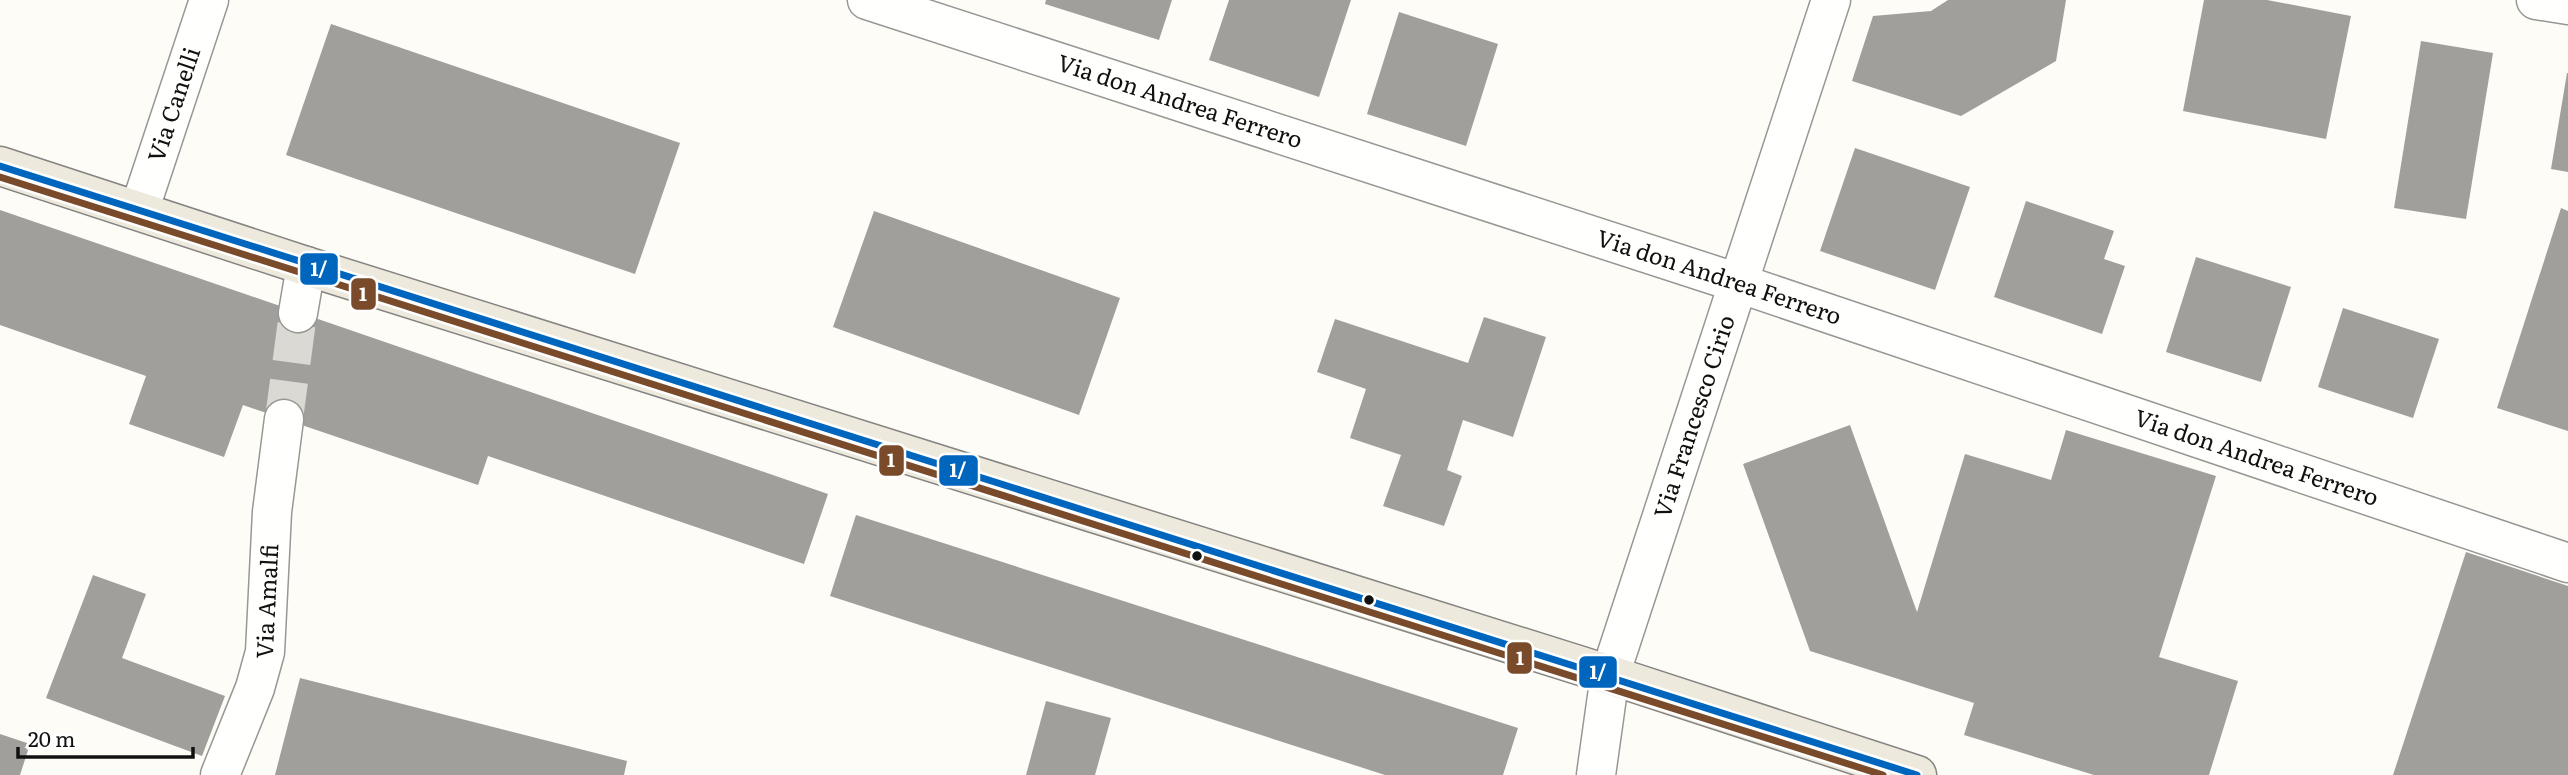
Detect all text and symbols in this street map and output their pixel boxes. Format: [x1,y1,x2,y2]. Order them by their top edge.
street label: Via Canelli [137,42,207,166]
street label: Via don Andrea Ferrero [1054,44,1307,155]
street label: Via don Andrea Ferrero [1593,219,1846,332]
line badge: 1/ [299,252,339,286]
text: 1/ [310,254,328,282]
line badge: 1 [350,277,377,311]
text: 1 [359,279,367,307]
street label: Via Francesco Cirio [1644,310,1742,522]
street label: Via don Andrea Ferrero [2130,399,2384,513]
line badge: 1 [878,444,905,477]
text: 1 [887,445,895,473]
line badge: 1/ [938,454,979,487]
text: 1/ [949,455,967,483]
street label: Via Amalfi [246,543,285,659]
unlabelled marker [1190,549,1204,563]
unlabelled marker [1362,593,1376,607]
line badge: 1 [1506,641,1533,675]
text: 1 [1516,643,1524,671]
line badge: 1/ [1578,655,1618,689]
text: 1/ [1589,657,1607,685]
scale bar [18,716,192,760]
text: 20 m [28,722,75,753]

